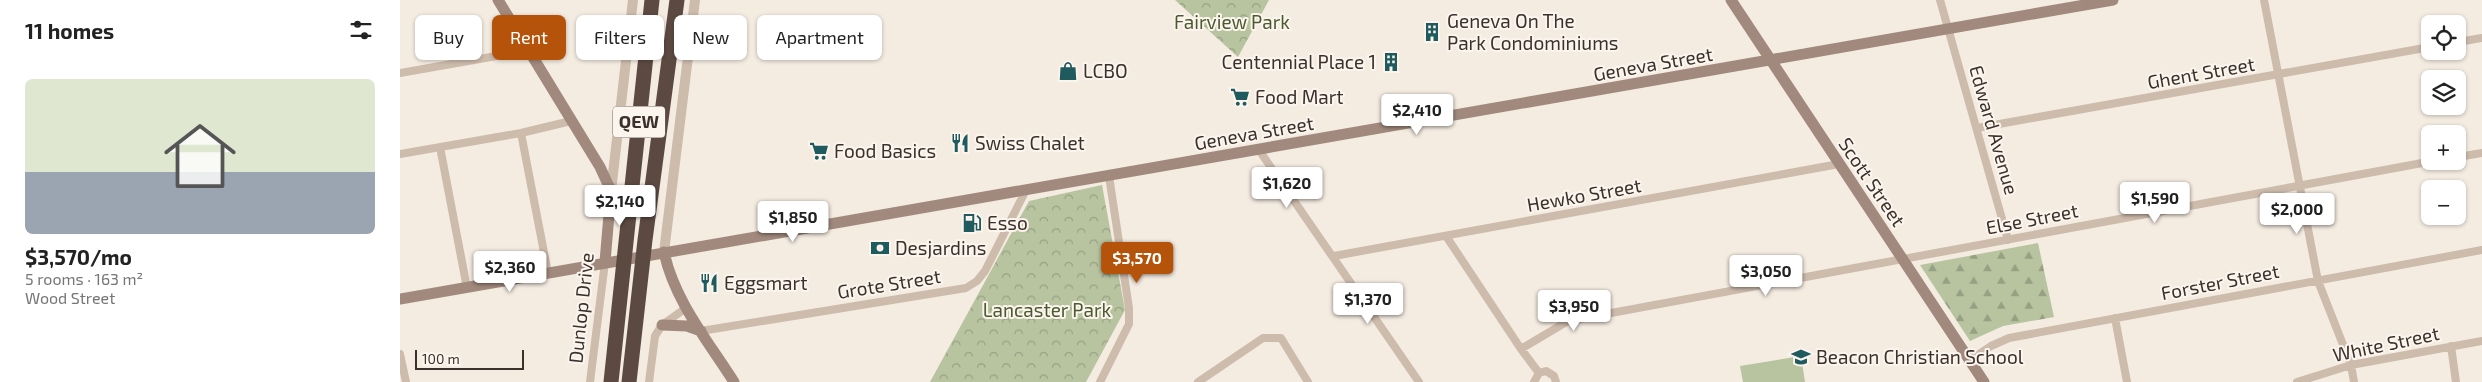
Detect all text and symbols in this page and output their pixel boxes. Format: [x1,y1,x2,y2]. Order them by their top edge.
place label: Geneva On The Park Condominiums [1447,9,1618,54]
park label: Fairview Park [1174,10,1290,33]
chip: Buy [415,15,482,60]
chip: Rent [492,15,566,60]
chip: Filters [576,15,664,60]
chip: New [674,15,747,60]
chip: Apartment [757,15,882,60]
map controls [2421,15,2466,225]
button: locate [2421,15,2466,60]
icon: filters [347,16,375,44]
text: 11 homes [25,18,114,43]
building icon: Geneva On The Park Condominiums [1421,21,1443,43]
street label: Geneva Street [1591,42,1714,85]
place label: Centennial Place 1 [1221,50,1376,73]
building icon: Centennial Place 1 [1380,51,1402,73]
street label: Ghent Street [2145,52,2256,93]
place label: LCBO [1083,59,1128,82]
shop icon: LCBO [1057,60,1079,82]
street label: Edward Avenue [1965,63,2024,197]
button: layers [2421,70,2466,115]
place label: Food Mart [1255,85,1344,108]
supermarket icon: Food Mart [1229,86,1251,108]
pin: $2,410 [1376,94,1458,136]
text: $2,410 [1392,100,1442,119]
road number: QEW [613,106,665,138]
icon: home [155,111,245,201]
street label: Geneva Street [1192,111,1315,154]
button: + [2421,125,2466,170]
place label: Swiss Chalet [975,131,1085,154]
restaurant icon: Swiss Chalet [949,132,971,154]
street label: Scott Street [1834,133,1910,230]
place label: Food Basics [834,139,936,162]
supermarket icon: Food Basics [808,140,830,162]
pin: $1,620 [1246,166,1328,209]
text: $1,620 [1263,173,1311,192]
street label: Hewko Street [1525,173,1643,216]
button: − [2421,180,2466,225]
pin: $1,590 [2114,182,2196,224]
pin: $2,140 [579,184,661,227]
text: $1,590 [2131,188,2179,207]
text: $2,140 [596,191,644,210]
pin: $2,000 [2256,192,2338,235]
street label: Else Street [1984,198,2080,239]
text: $2,000 [2271,199,2323,218]
pin: $1,850 [752,200,834,243]
text: $1,850 [769,207,817,226]
place label: Esso [987,211,1028,234]
fuel station icon: Esso [961,212,983,234]
place label: Desjardins [895,236,986,259]
bank icon: Desjardins [869,237,891,259]
pin: $3,570 [1096,242,1178,284]
text: $3,570/mo [25,244,132,269]
text: $3,570 [1112,248,1162,267]
pin: $2,360 [469,250,551,293]
street label: Dunlop Drive [563,251,598,364]
pin: $3,050 [1725,254,1807,297]
text: $2,360 [484,257,536,276]
street label: Forster Street [2159,259,2281,304]
text: $3,050 [1740,261,1792,280]
street label: Grote Street [835,264,942,303]
text: 5 rooms · 163 m² [25,269,143,288]
place label: Eggsmart [724,271,807,294]
restaurant icon: Eggsmart [698,272,720,294]
pin: $1,370 [1327,282,1409,325]
text: Wood Street [25,288,115,307]
text: $1,370 [1344,289,1392,308]
pin: $3,950 [1533,290,1615,332]
text: $3,950 [1549,296,1599,315]
park label: Lancaster Park [983,298,1112,321]
street label: White Street [2331,321,2441,366]
place label: Beacon Christian School [1816,345,2024,368]
school or university icon: Beacon Christian School [1790,346,1812,368]
scale bar [415,347,524,370]
text: 100 m [422,350,460,367]

